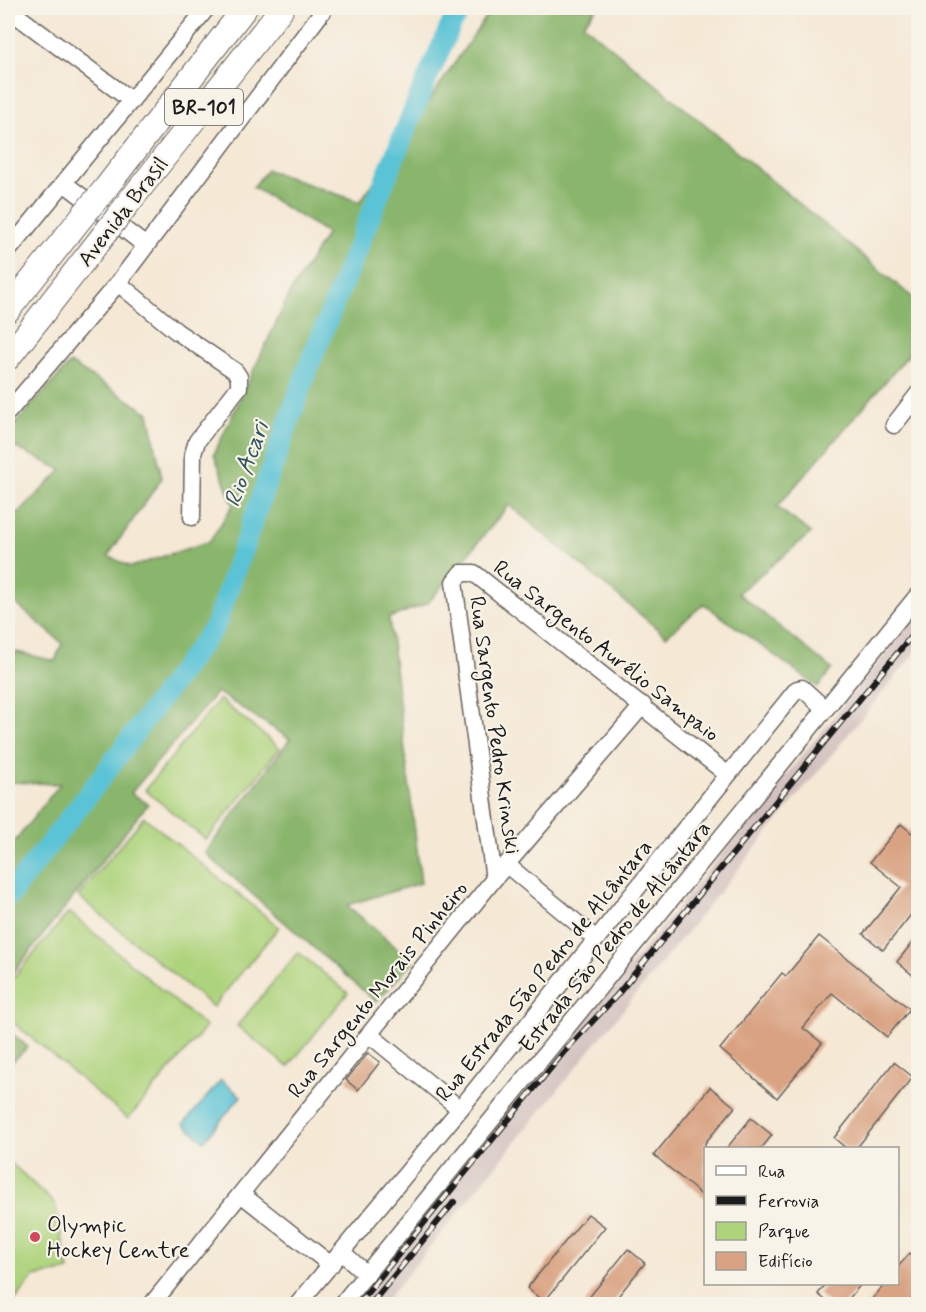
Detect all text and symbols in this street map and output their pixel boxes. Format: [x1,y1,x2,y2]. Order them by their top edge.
road number: BR-101 [165,89,243,125]
street label: Avenida Brasil [72,152,175,273]
water label: Rio Acari [218,416,278,512]
street label: Rua Sargento Aurélio Sampaio [485,554,725,751]
street label: Rua Sargento Pedro Krinski [459,594,526,857]
street label: Estrada São Pedro de Alcântara [513,816,718,1059]
street label: Rua Estrada São Pedro de Alcântara [430,834,659,1108]
street label: Rua Sargento Morais Pinheiro [282,876,477,1106]
legend [704,1147,899,1285]
text: Rua [758,1160,785,1184]
text: Ferrovia [758,1190,819,1214]
place label: Olympic Hockey Centre [47,1212,189,1265]
text: Parque [758,1220,810,1244]
marker: Olympic Hockey Centre [28,1230,42,1244]
text: Edifício [758,1250,813,1274]

